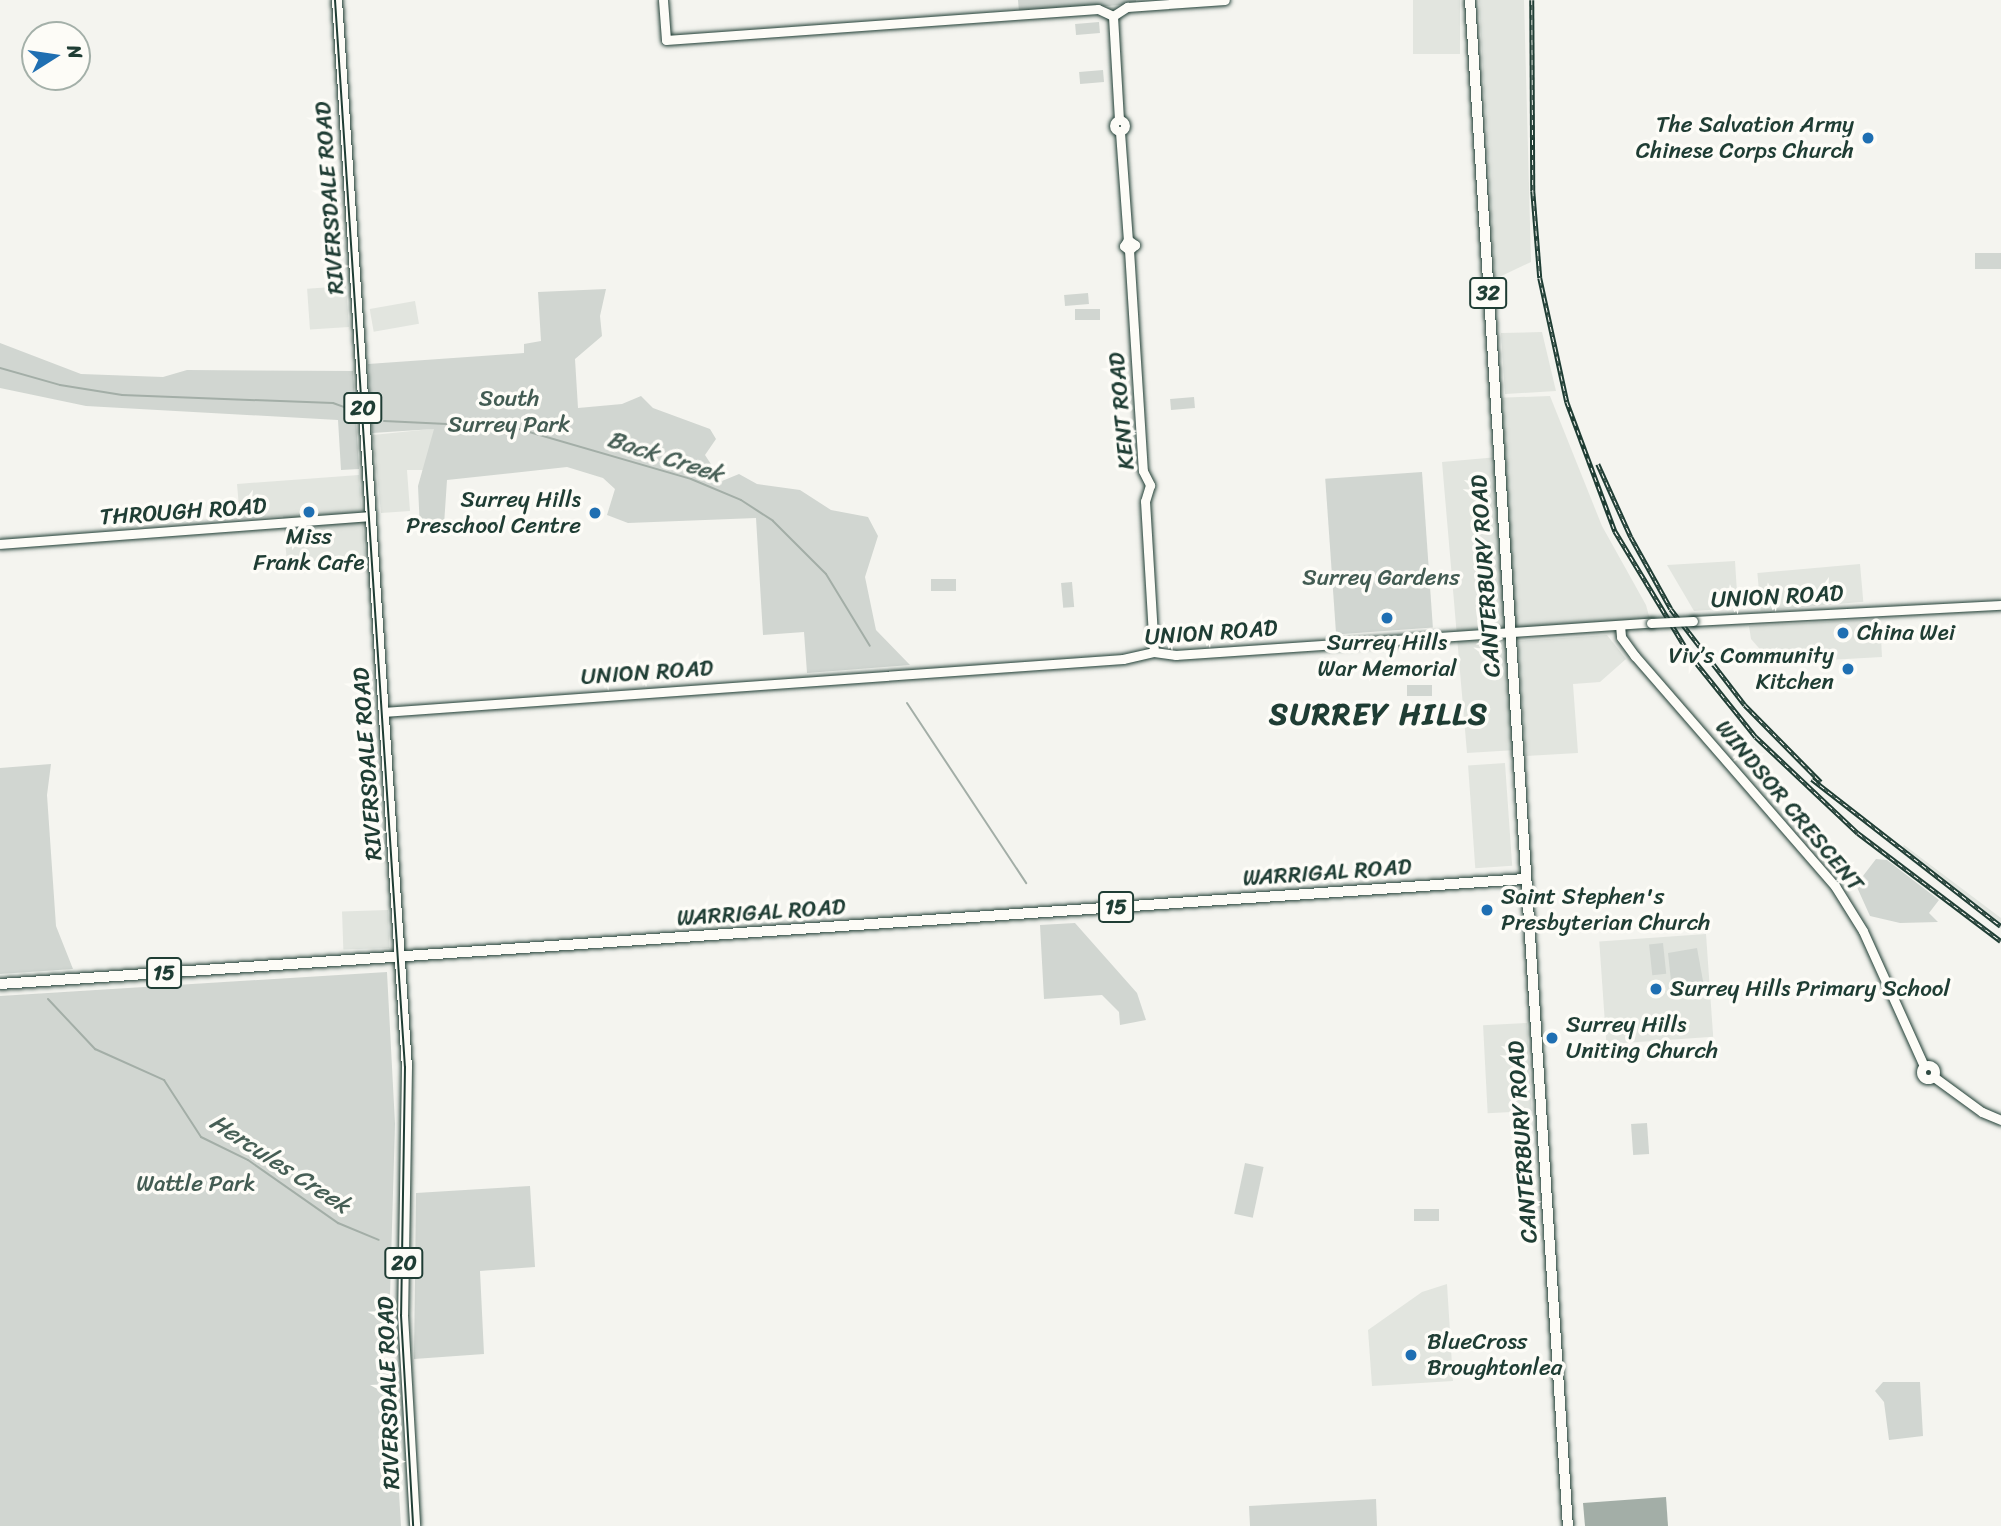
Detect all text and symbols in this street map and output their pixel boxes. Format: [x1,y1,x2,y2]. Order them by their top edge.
north arrow [21,21,91,91]
text: N [58,42,93,62]
street label: RIVERSDALE ROAD [309,101,351,295]
place label: The Salvation Army Chinese Corps Church [1636,111,1854,165]
marker: The Salvation Army Chinese Corps Church [1860,130,1876,146]
road number: 32 [1469,276,1507,310]
street label: KENT ROAD [1103,351,1141,471]
park label: South Surrey Park [448,385,570,439]
road number: 20 [342,390,384,426]
water label: Back Creek [603,425,727,489]
street label: CANTERBURY ROAD [1465,474,1507,678]
place label: Surrey Hills Preschool Centre [406,486,581,540]
street label: THROUGH ROAD [99,492,267,532]
marker: Miss Frank Cafe [301,504,317,520]
marker: Surrey Hills Preschool Centre [587,505,603,521]
place label: Miss Frank Cafe [253,523,365,577]
park label: Surrey Gardens [1302,564,1460,592]
street label: UNION ROAD [1710,580,1844,614]
marker: Surrey Hills War Memorial [1379,610,1395,626]
street label: UNION ROAD [1144,615,1278,651]
place label: China Wei [1857,619,1956,647]
marker: China Wei [1835,625,1851,641]
place label: Surrey Hills War Memorial [1318,629,1456,683]
place label: Viv’s Community Kitchen [1668,642,1834,696]
street label: UNION ROAD [580,655,714,691]
marker: Viv’s Community Kitchen [1840,661,1856,677]
street label: RIVERSDALE ROAD [347,667,389,861]
district label: SURREY HILLS [1271,696,1487,732]
street label: WINDSOR CRESCENT [1710,715,1868,897]
street label: WARRIGAL ROAD [1242,853,1412,893]
place label: Saint Stephen's Presbyterian Church [1501,883,1710,937]
road number: 15 [1097,890,1135,925]
street label: WARRIGAL ROAD [676,893,846,933]
marker: Saint Stephen's Presbyterian Church [1479,902,1495,918]
road number: 15 [145,956,183,990]
place label: Surrey Hills Primary School [1670,975,1951,1003]
marker: Surrey Hills Primary School [1648,981,1664,997]
place label: Surrey Hills Uniting Church [1566,1011,1718,1065]
marker: Surrey Hills Uniting Church [1544,1030,1560,1046]
street label: CANTERBURY ROAD [1502,1040,1544,1244]
water label: Hercules Creek [204,1108,356,1220]
park label: Wattle Park [136,1170,256,1198]
road number: 20 [383,1246,425,1280]
street label: RIVERSDALE ROAD [372,1296,406,1490]
place label: BlueCross Broughtonlea [1427,1328,1562,1382]
marker: BlueCross Broughtonlea [1401,1345,1421,1365]

